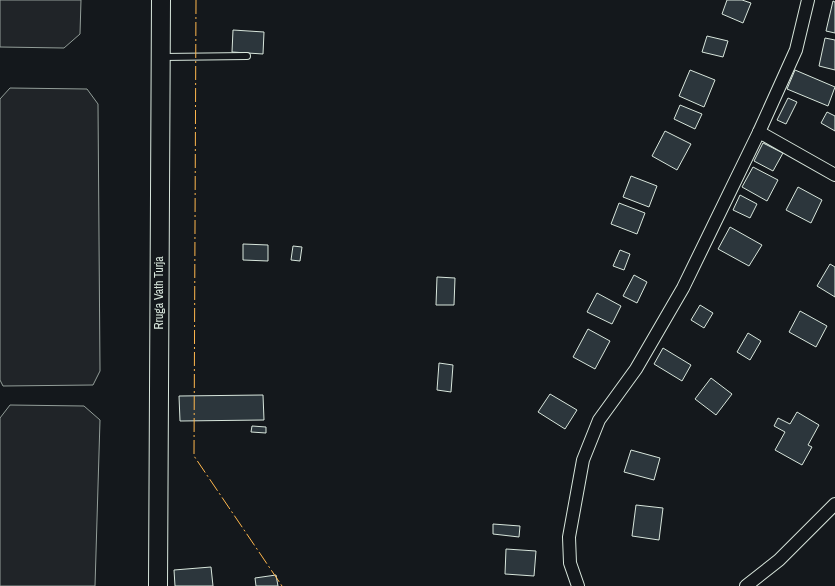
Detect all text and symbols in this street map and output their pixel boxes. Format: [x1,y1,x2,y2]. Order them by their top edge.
street label: Rruga Vath Turja [151,256,167,330]

